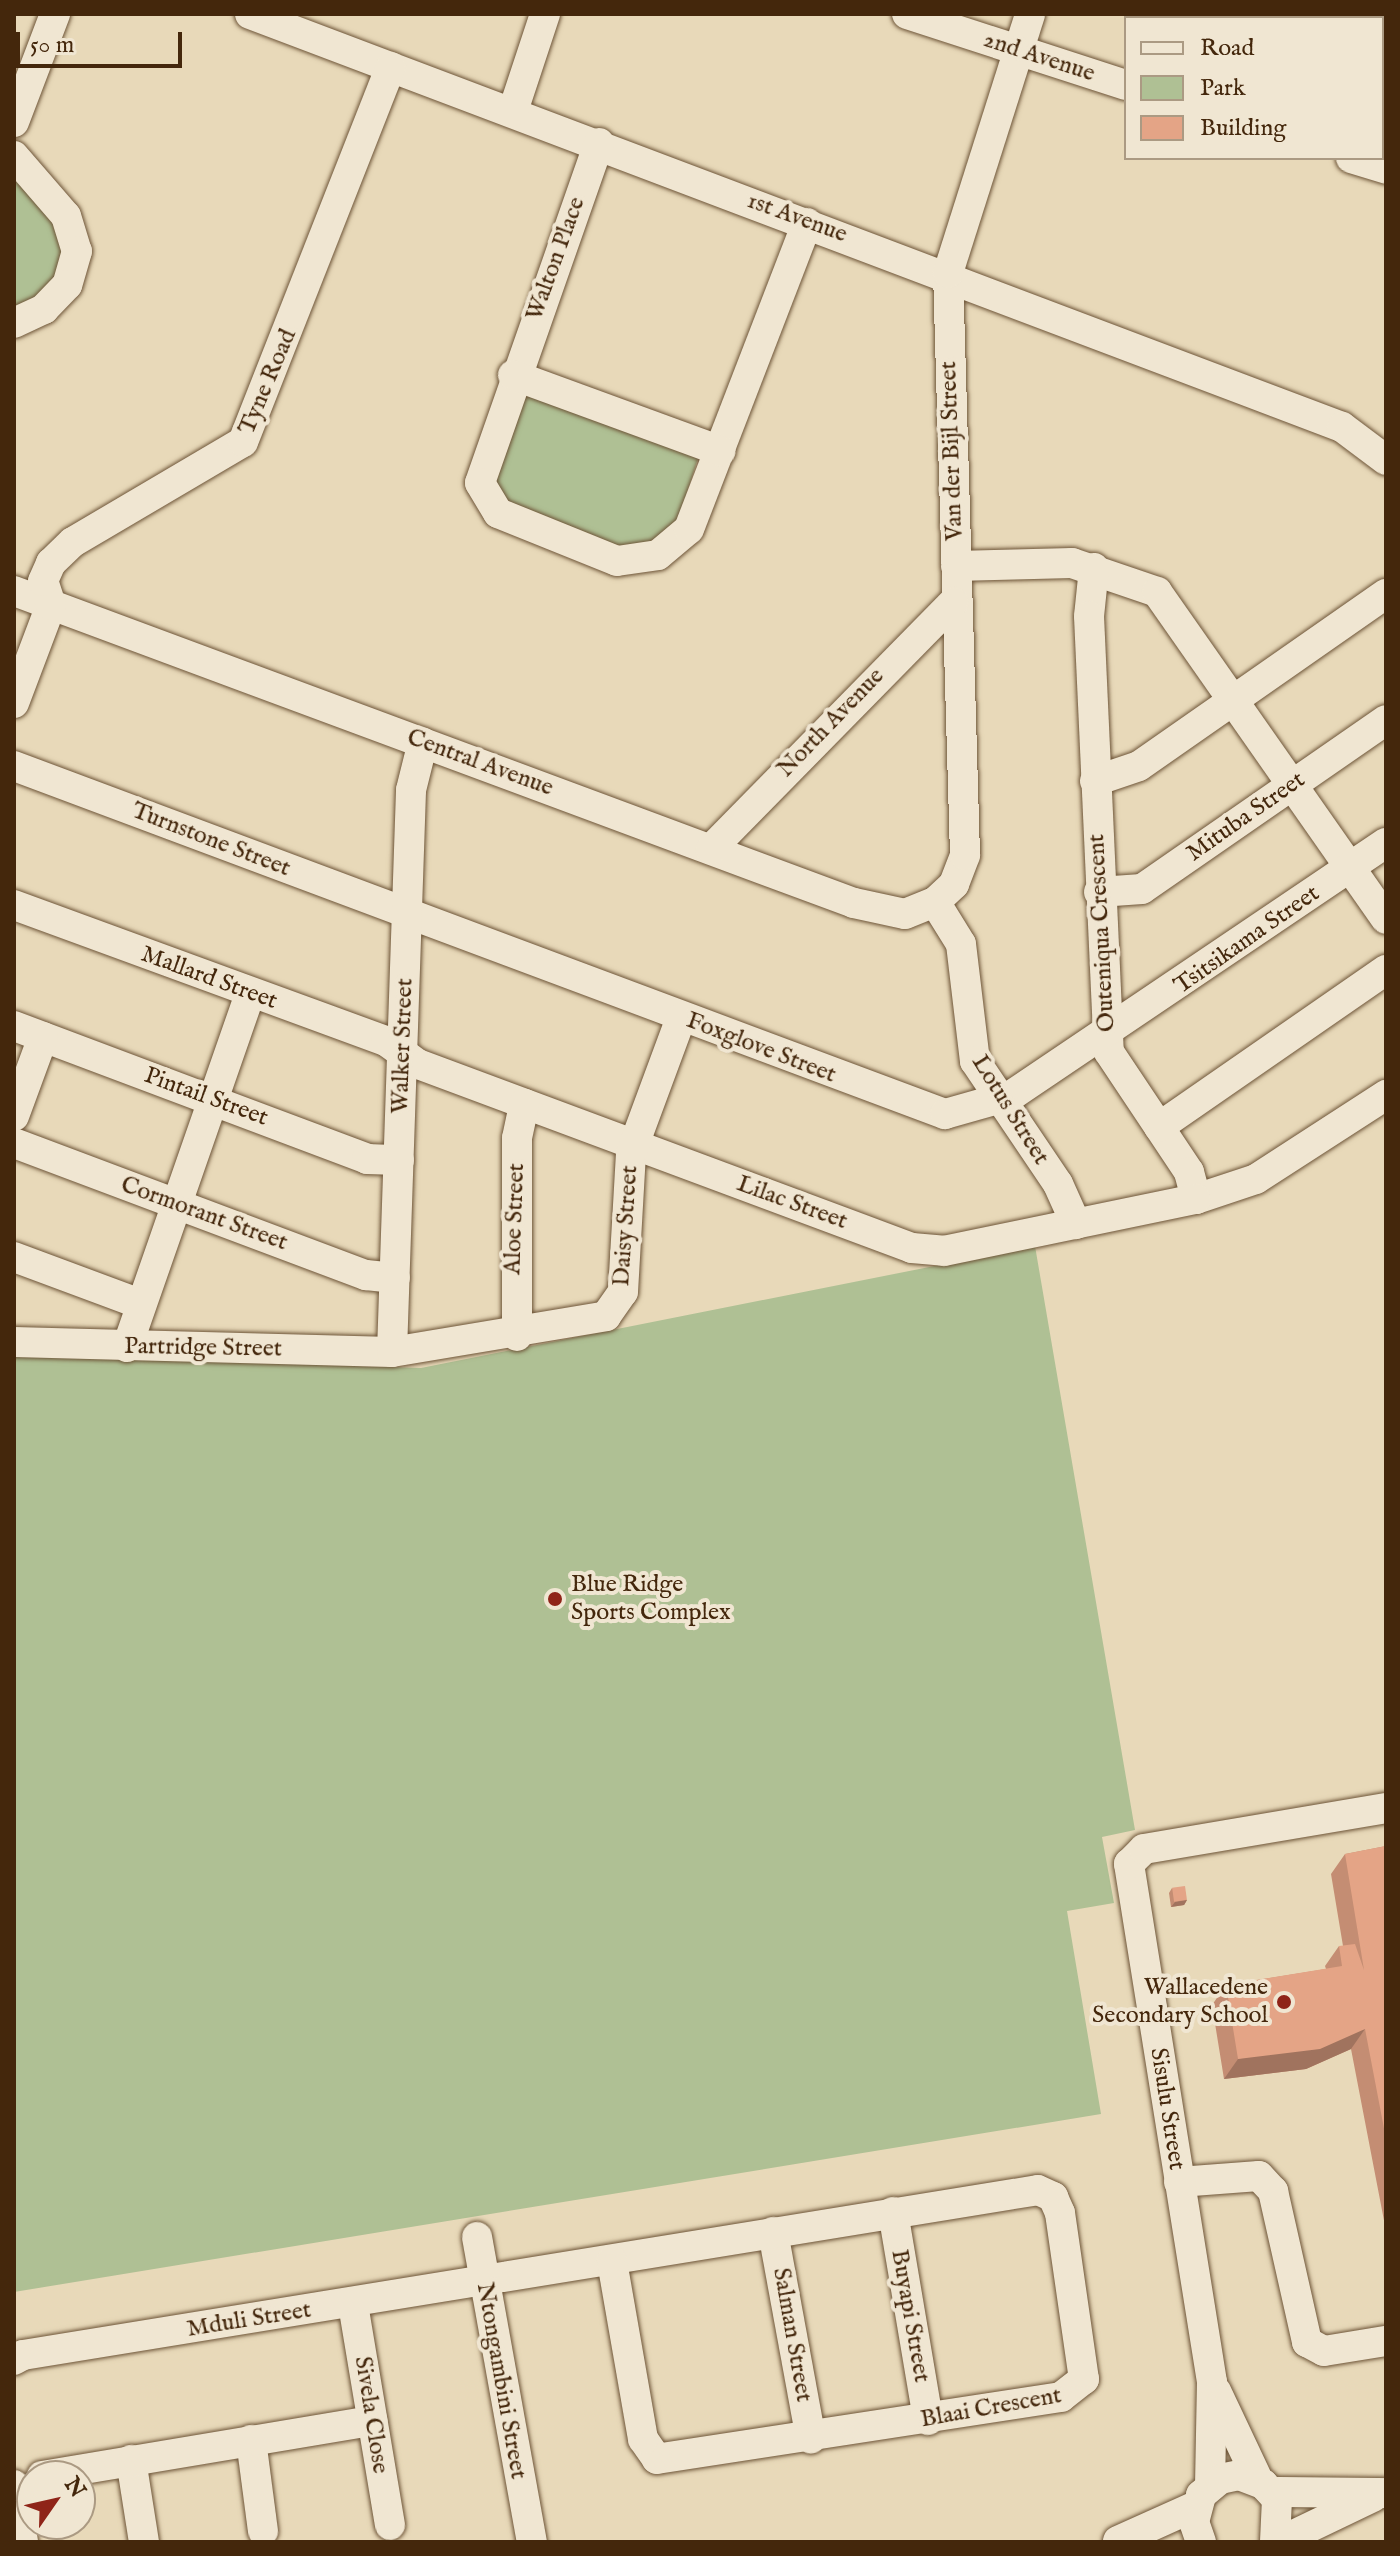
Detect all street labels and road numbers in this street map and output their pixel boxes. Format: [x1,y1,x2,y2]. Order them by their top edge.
street label: 2nd Avenue [980,25,1098,89]
street label: 1st Avenue [743,187,851,249]
street label: Walton Place [520,193,592,325]
street label: Tyne Road [233,325,303,439]
street label: Van der Bijl Street [934,361,970,541]
street label: North Avenue [772,662,890,784]
street label: Central Avenue [403,723,557,803]
street label: Mituba Street [1181,766,1311,868]
street label: Turnstone Street [128,797,294,883]
street label: Outeniqua Crescent [1082,833,1122,1033]
street label: Tsitsikama Street [1169,879,1325,1001]
street label: Mallard Street [137,940,281,1016]
street label: Walker Street [386,978,420,1114]
street label: Foxglove Street [682,1006,840,1090]
street label: Lotus Street [965,1050,1055,1170]
street label: Pintail Street [140,1061,272,1133]
street label: Aloe Street [499,1163,531,1275]
street label: Daisy Street [607,1165,645,1287]
street label: Lilac Street [733,1170,851,1236]
street label: Cormorant Street [117,1171,291,1257]
street label: Partridge Street [124,1332,282,1364]
street label: Sisulu Street [1143,2046,1191,2172]
street label: Buyapi Street [884,2247,936,2385]
street label: Salman Street [766,2266,818,2404]
street label: Ntongambini Street [470,2280,532,2482]
street label: Mduli Street [185,2296,313,2344]
street label: Sivela Close [348,2354,394,2476]
street label: Blaai Crescent [918,2381,1064,2435]

